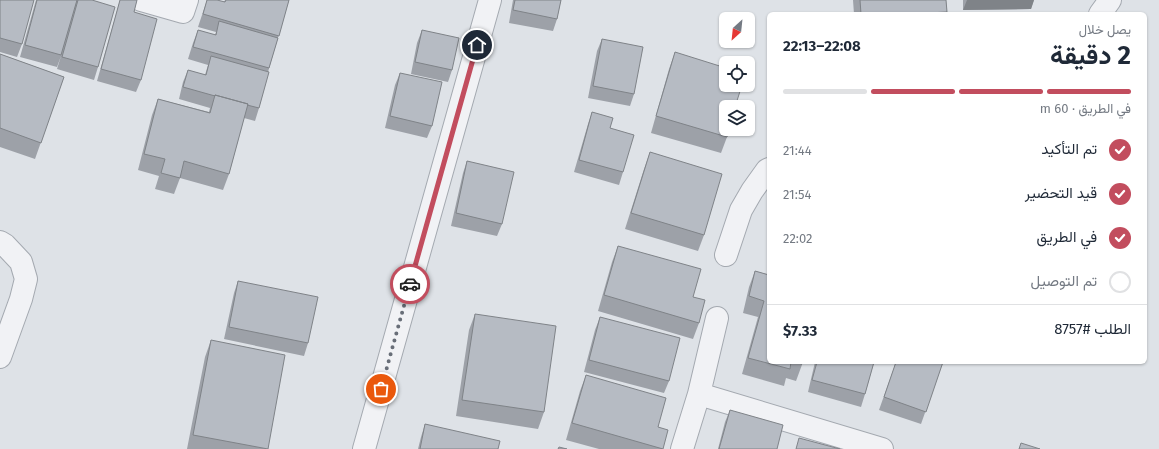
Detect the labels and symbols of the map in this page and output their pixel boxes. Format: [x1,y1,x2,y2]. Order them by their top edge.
north arrow [719,12,755,48]
pin [460,28,494,62]
courier [390,264,430,304]
pin [364,372,398,406]

